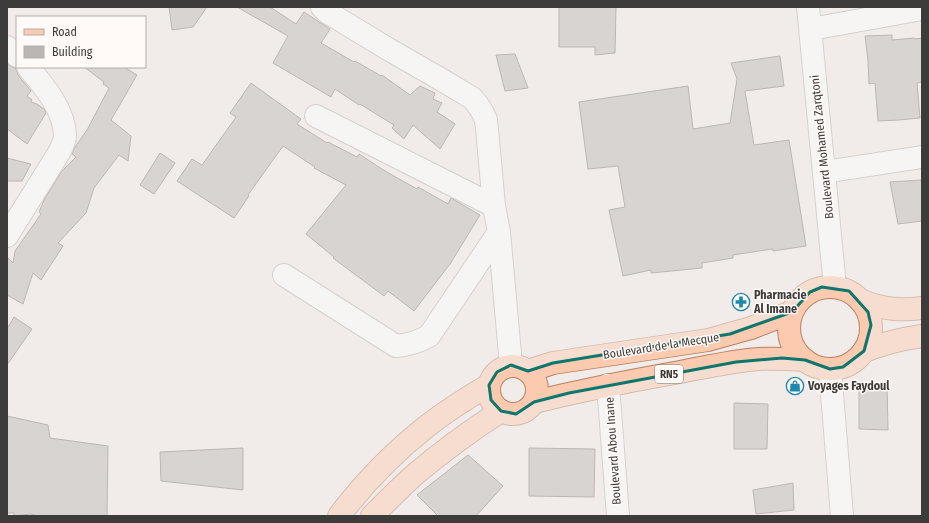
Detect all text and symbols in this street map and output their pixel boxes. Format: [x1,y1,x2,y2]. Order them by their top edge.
legend [16,16,146,68]
text: Road [52,25,77,39]
text: Building [52,45,93,59]
street label: Boulevard Mohamed Zarqtoni [807,74,837,220]
place label: Pharmacie Al Imane [753,288,806,316]
pharmacy icon: Pharmacie Al Imane [731,292,751,312]
street label: Boulevard de la Mecque [602,330,720,362]
road number: RN5 [655,365,683,383]
shop icon: Voyages Faydoul [785,376,805,396]
place label: Voyages Faydoul [807,379,890,393]
street label: Boulevard Abou Inane [602,397,624,505]

